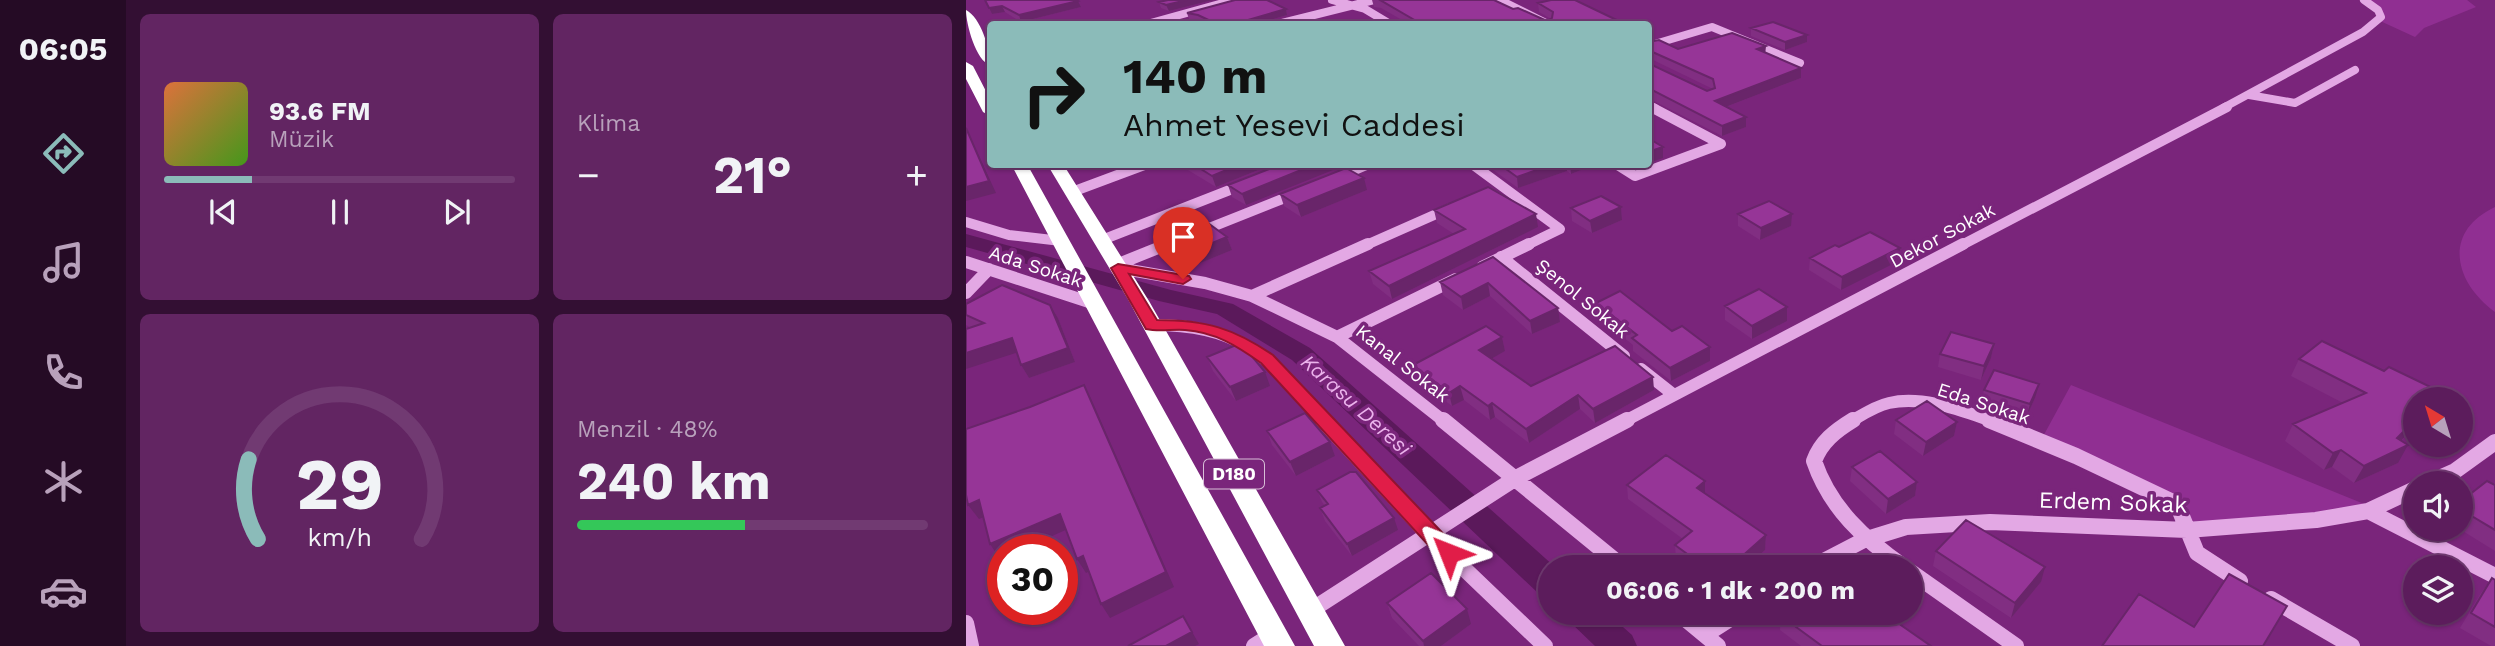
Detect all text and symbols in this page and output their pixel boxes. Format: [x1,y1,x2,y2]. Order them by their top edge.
text: 06:05 [18,30,108,68]
text: 140 m [1123,47,1267,105]
icon: right [1008,49,1099,140]
text: 93.6 FM [269,96,371,126]
text: Ahmet Yesevi Caddesi [1123,106,1465,144]
text: Klima [577,110,640,137]
text: Müzik [269,126,334,153]
icon: directions [39,129,88,178]
text: 21° [713,145,792,206]
text: − [577,153,600,197]
text: + [905,153,928,197]
icon: previous [204,193,242,231]
icon: pause [321,193,359,231]
icon: next [438,193,476,231]
street label: Dekor Sokak [1886,198,1999,273]
pin [1153,207,1213,279]
icon: arrive [1164,218,1202,256]
icon: music [39,238,88,287]
street label: Ada Sokak [986,241,1086,292]
street label: Şenol Sokak [1531,254,1634,343]
street label: Kanal Sokak [1351,320,1454,407]
icon: phone [39,348,88,397]
water label: Karasu Deresi [1296,349,1417,461]
street label: Eda Sokak [1935,378,2033,429]
north arrow [2403,387,2473,457]
map controls [2403,387,2473,625]
text: Menzil · 48% [577,416,717,443]
text: 29 [295,441,384,527]
text: 240 km [577,451,771,512]
icon: climate [39,457,88,506]
road number: D180 [1204,460,1264,488]
button: sound [2403,471,2473,541]
street label: Erdem Sokak [2038,486,2188,519]
position arrow [1412,516,1486,590]
text: km/h [307,523,372,552]
speed limit sign: 30 [987,534,1078,625]
button: layers [2403,555,2473,625]
icon: car [39,567,88,616]
text: 06:06 · 1 dk · 200 m [1606,575,1855,605]

